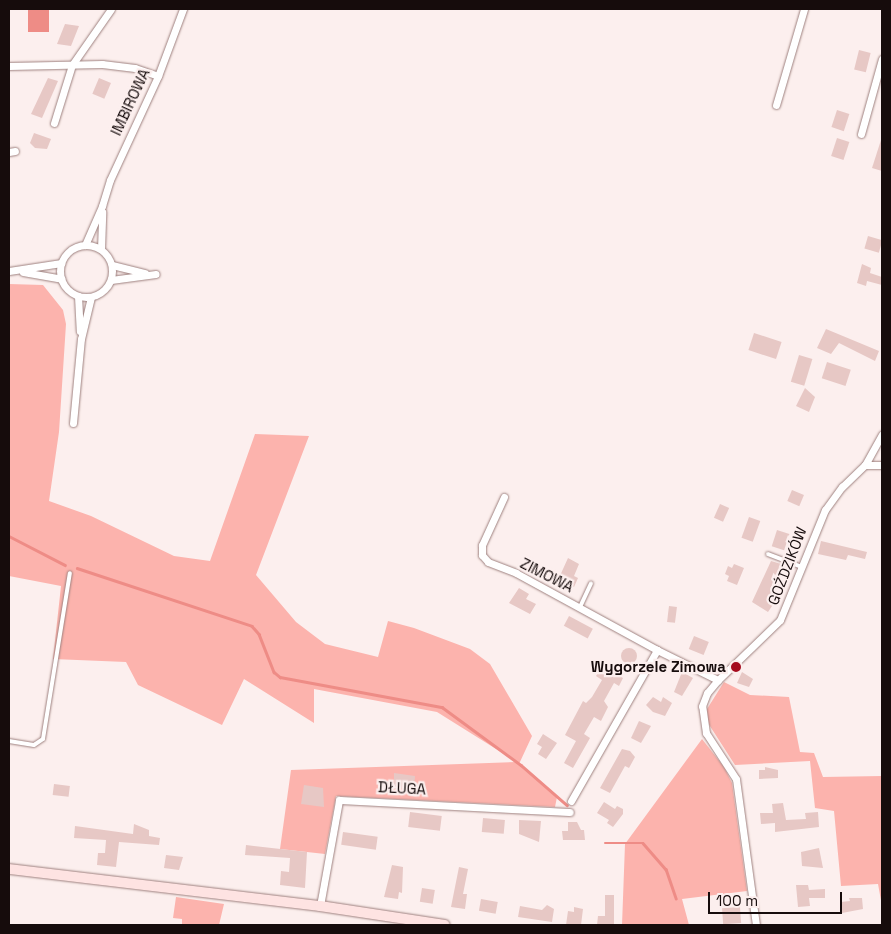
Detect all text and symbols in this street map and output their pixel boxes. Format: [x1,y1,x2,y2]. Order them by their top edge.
street label: IMBIROWA [107,66,153,138]
street label: GOŹDZIKÓW [764,524,810,608]
street label: ZIMOWA [517,554,577,596]
place label: Wygorzele Zimowa [591,658,726,676]
marker: Wygorzele Zimowa [730,661,742,673]
street label: DŁUGA [378,778,426,798]
scale bar [711,882,845,914]
text: 100 m [716,891,758,910]

